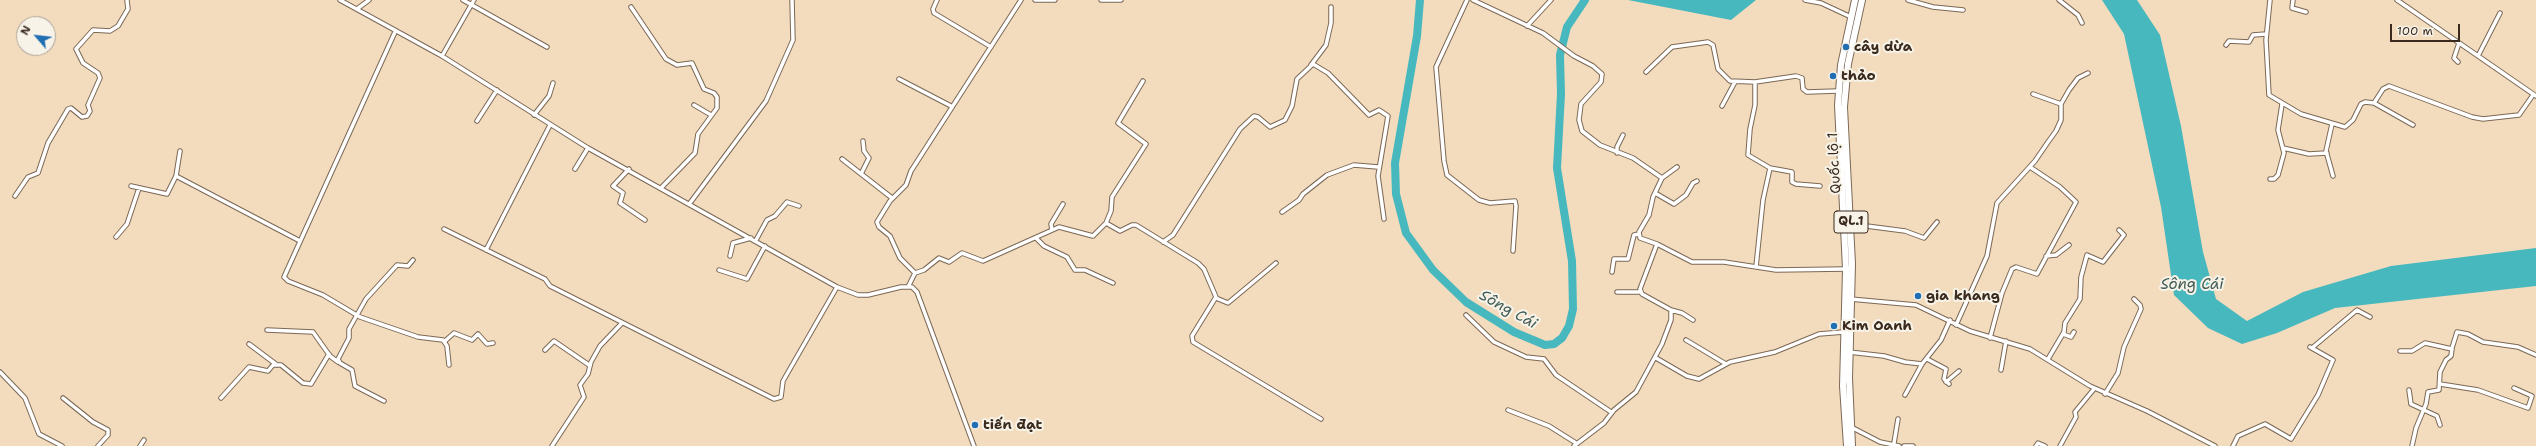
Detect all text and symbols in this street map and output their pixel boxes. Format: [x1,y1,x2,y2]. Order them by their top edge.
north arrow [16,16,56,56]
scale bar [2392,16,2462,42]
text: N [17,23,35,38]
text: 100 m [2397,23,2433,39]
place label: cây dừa [1854,39,1912,55]
marker: cây dừa [1841,42,1851,52]
place label: thảo [1841,68,1876,84]
marker: thảo [1828,71,1838,81]
street label: Quốc lộ 1 [1825,132,1845,194]
road number: QL.1 [1834,211,1868,233]
water label: Sông Cái [2160,276,2224,294]
water label: Sông Cái [1476,287,1540,333]
place label: gia khang [1926,288,2000,304]
marker: gia khang [1913,291,1923,301]
place label: Kim Oanh [1842,318,1912,334]
marker: Kim Oanh [1829,321,1839,331]
place label: tiến đạt [983,417,1042,433]
marker: tiến đạt [970,420,980,430]

